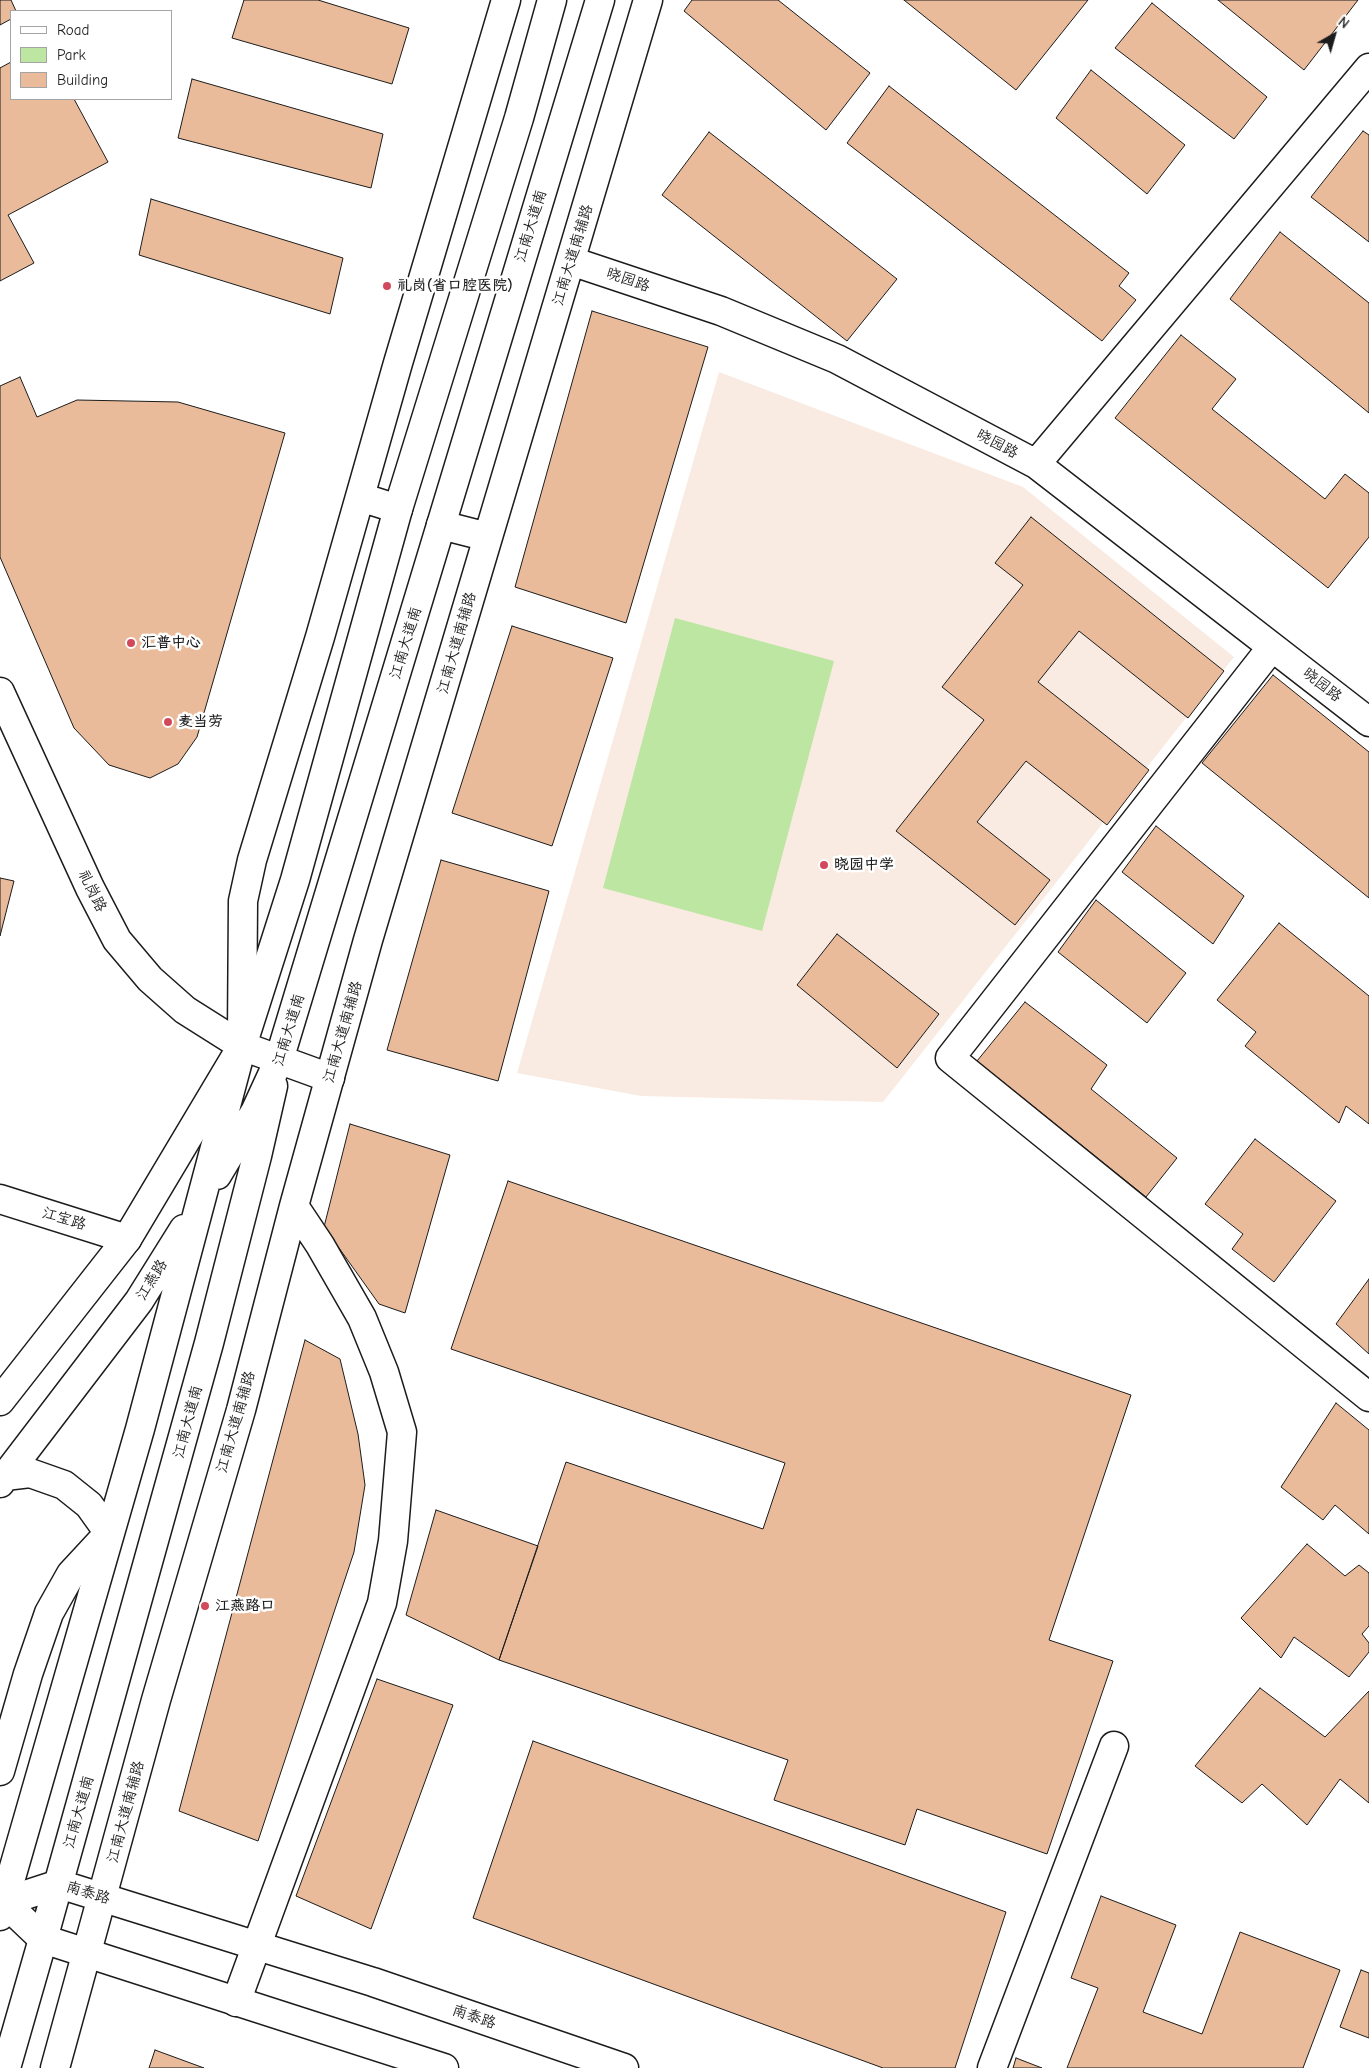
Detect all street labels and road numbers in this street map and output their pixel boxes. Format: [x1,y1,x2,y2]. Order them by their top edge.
street label: 江南大道南 [511,188,551,264]
street label: 江南大道南辅路 [549,202,597,308]
street label: 晓园路 [604,264,652,296]
street label: 晓园路 [973,425,1021,463]
street label: 江南大道南辅路 [434,590,480,696]
street label: 江南大道南 [386,605,426,681]
street label: 晓园路 [1299,664,1345,706]
street label: 礼岗路 [74,867,110,915]
street label: 江南大道南辅路 [320,979,366,1085]
street label: 江南大道南 [269,992,309,1068]
street label: 江宝路 [40,1204,88,1234]
street label: 江燕路 [132,1256,172,1304]
street label: 江南大道南辅路 [213,1369,259,1475]
street label: 江南大道南 [170,1383,206,1461]
street label: 江南大道南辅路 [104,1759,148,1865]
street label: 江南大道南 [60,1773,98,1851]
street label: 南泰路 [64,1878,112,1908]
street label: 南泰路 [450,2001,498,2033]

